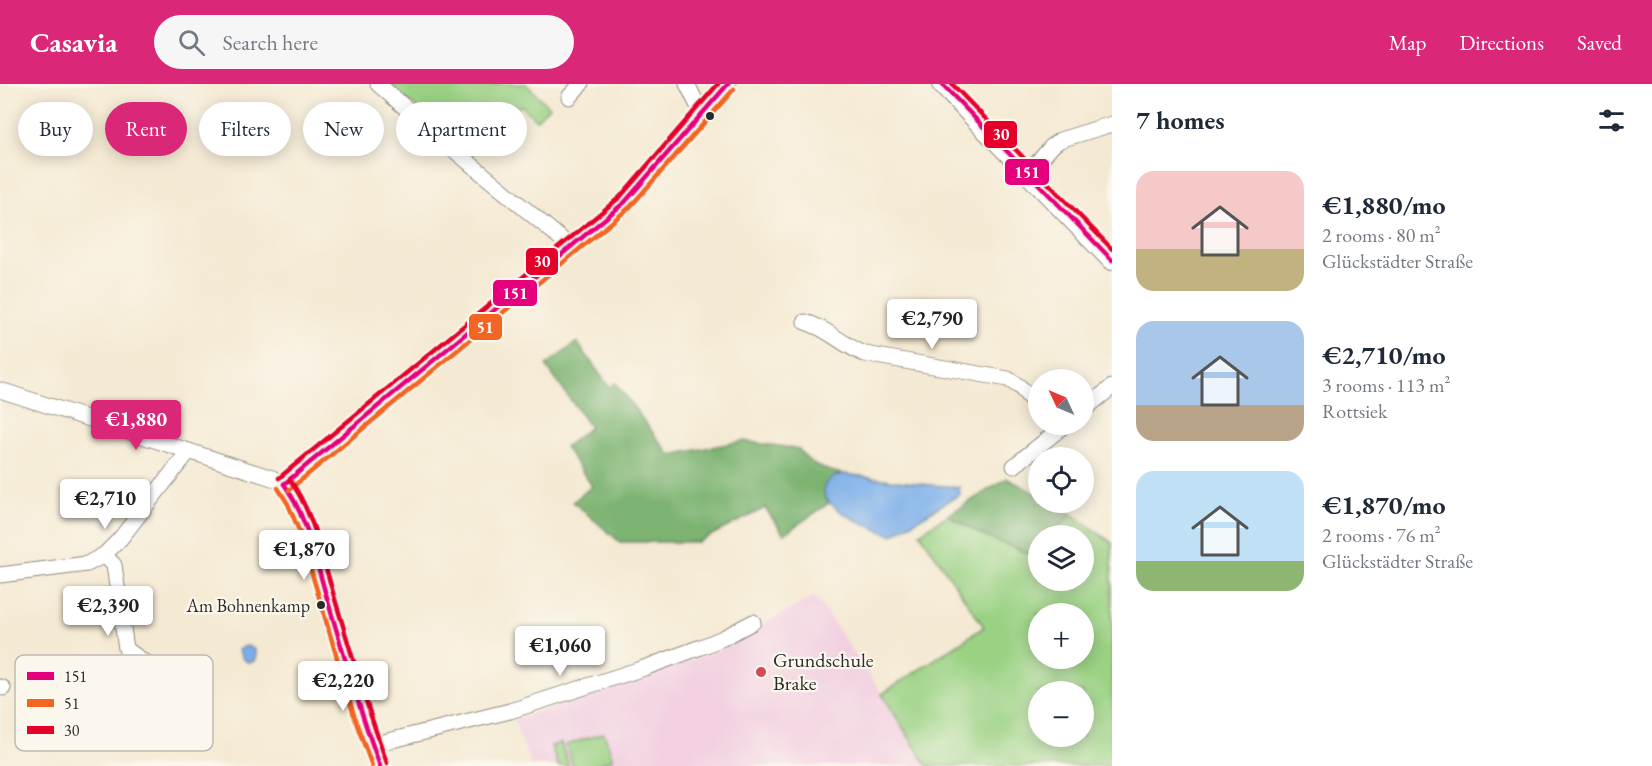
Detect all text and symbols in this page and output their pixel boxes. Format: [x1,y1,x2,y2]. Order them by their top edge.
search box [154,15,574,69]
text: Casavia [30,24,118,60]
icon: search [175,26,208,59]
text: Search here [223,28,318,57]
text: Map [1389,29,1426,56]
text: Directions [1459,29,1544,56]
text: Saved [1577,29,1622,56]
chip: Buy [18,102,93,156]
chip: Rent [105,102,187,156]
chip: Filters [199,102,291,156]
chip: New [303,102,384,156]
chip: Apartment [396,102,527,156]
text: 7 homes [1136,103,1225,137]
icon: filters [1595,104,1628,137]
unlabelled marker [704,110,716,122]
line badge: 30 [983,120,1018,149]
text: 30 [993,124,1010,145]
line badge: 151 [1004,158,1050,186]
text: 151 [1014,162,1040,183]
text: €1,880/mo [1322,188,1446,222]
icon: home [1184,195,1256,267]
text: 2 rooms · 80 m² [1322,222,1441,248]
line badge: 30 [525,247,559,276]
text: Glückstädter Straße [1322,248,1473,274]
text: 30 [534,251,551,272]
line badge: 151 [492,279,538,307]
text: 151 [502,283,528,304]
pin: €2,790 [883,299,981,350]
text: €2,790 [901,305,963,331]
line badge: 51 [468,313,503,341]
text: 51 [477,317,493,338]
text: €2,710/mo [1322,338,1446,372]
icon: home [1184,345,1256,417]
north arrow [1028,369,1094,435]
map controls [1028,369,1094,747]
text: 3 rooms · 113 m² [1322,372,1450,398]
text: Rottsiek [1322,398,1387,424]
pin: €1,880 [87,400,185,451]
text: €1,880 [105,406,167,432]
button: locate [1028,447,1094,513]
pin: €2,710 [56,479,154,530]
text: €2,710 [74,485,136,511]
text: €1,870/mo [1322,488,1446,522]
icon: home [1184,495,1256,567]
text: 2 rooms · 76 m² [1322,522,1441,548]
button: layers [1028,525,1094,591]
pin: €1,870 [255,530,353,581]
text: €1,870 [273,536,335,562]
text: Glückstädter Straße [1322,548,1473,574]
pin: €2,390 [59,586,157,637]
text: €2,390 [77,592,139,618]
place label: Am Bohnenkamp [185,594,310,617]
marker: Am Bohnenkamp [315,599,327,611]
button: + [1028,603,1094,669]
pin: €1,060 [511,626,609,677]
text: €1,060 [529,632,591,658]
place label: Grundschule Brake [773,647,874,696]
legend [15,655,213,751]
pin: €2,220 [294,661,392,712]
marker: Grundschule Brake [754,665,768,679]
text: 151 [64,666,87,687]
text: €2,220 [312,667,374,693]
button: − [1028,681,1094,747]
text: 51 [64,693,79,714]
text: 30 [64,720,80,741]

